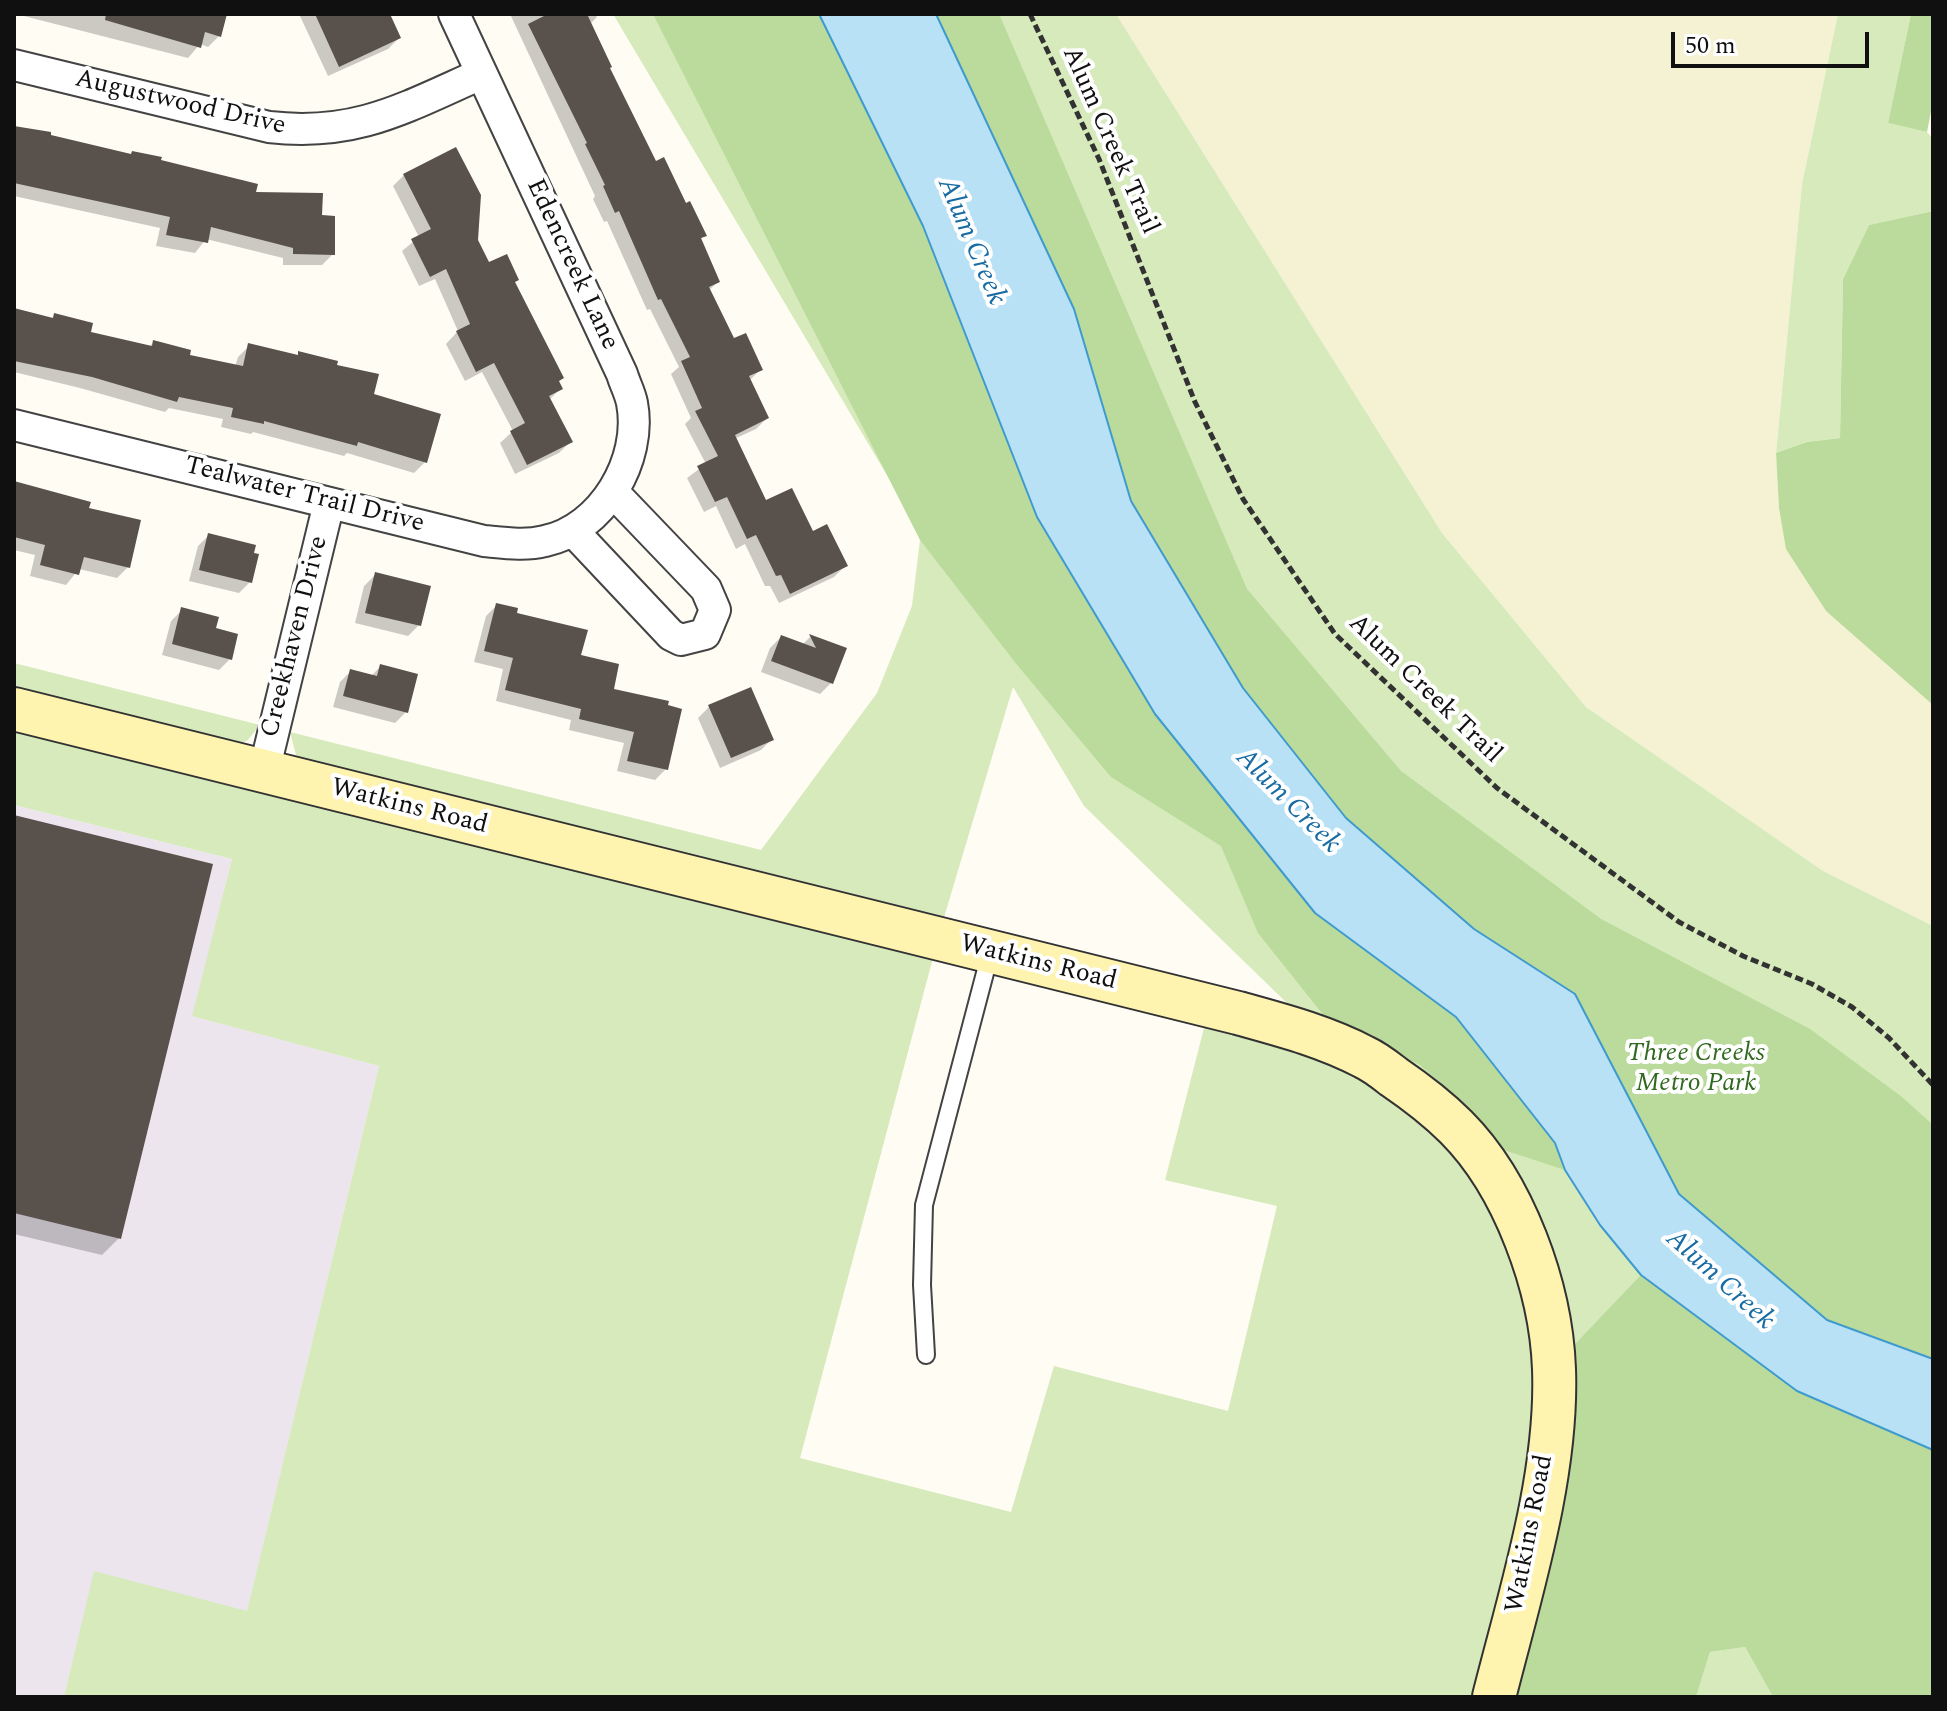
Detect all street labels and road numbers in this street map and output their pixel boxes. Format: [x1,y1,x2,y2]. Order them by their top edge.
street label: Alum Creek Trail [1054,43,1164,239]
street label: Augustwood Drive [72,65,288,143]
street label: Edencreek Lane [518,175,624,355]
street label: Tealwater Trail Drive [181,451,427,541]
street label: Creekhaven Drive [256,533,336,741]
street label: Alum Creek Trail [1341,609,1507,771]
street label: Watkins Road [327,773,491,843]
street label: Watkins Road [956,929,1120,999]
street label: Watkins Road [1500,1452,1562,1616]

